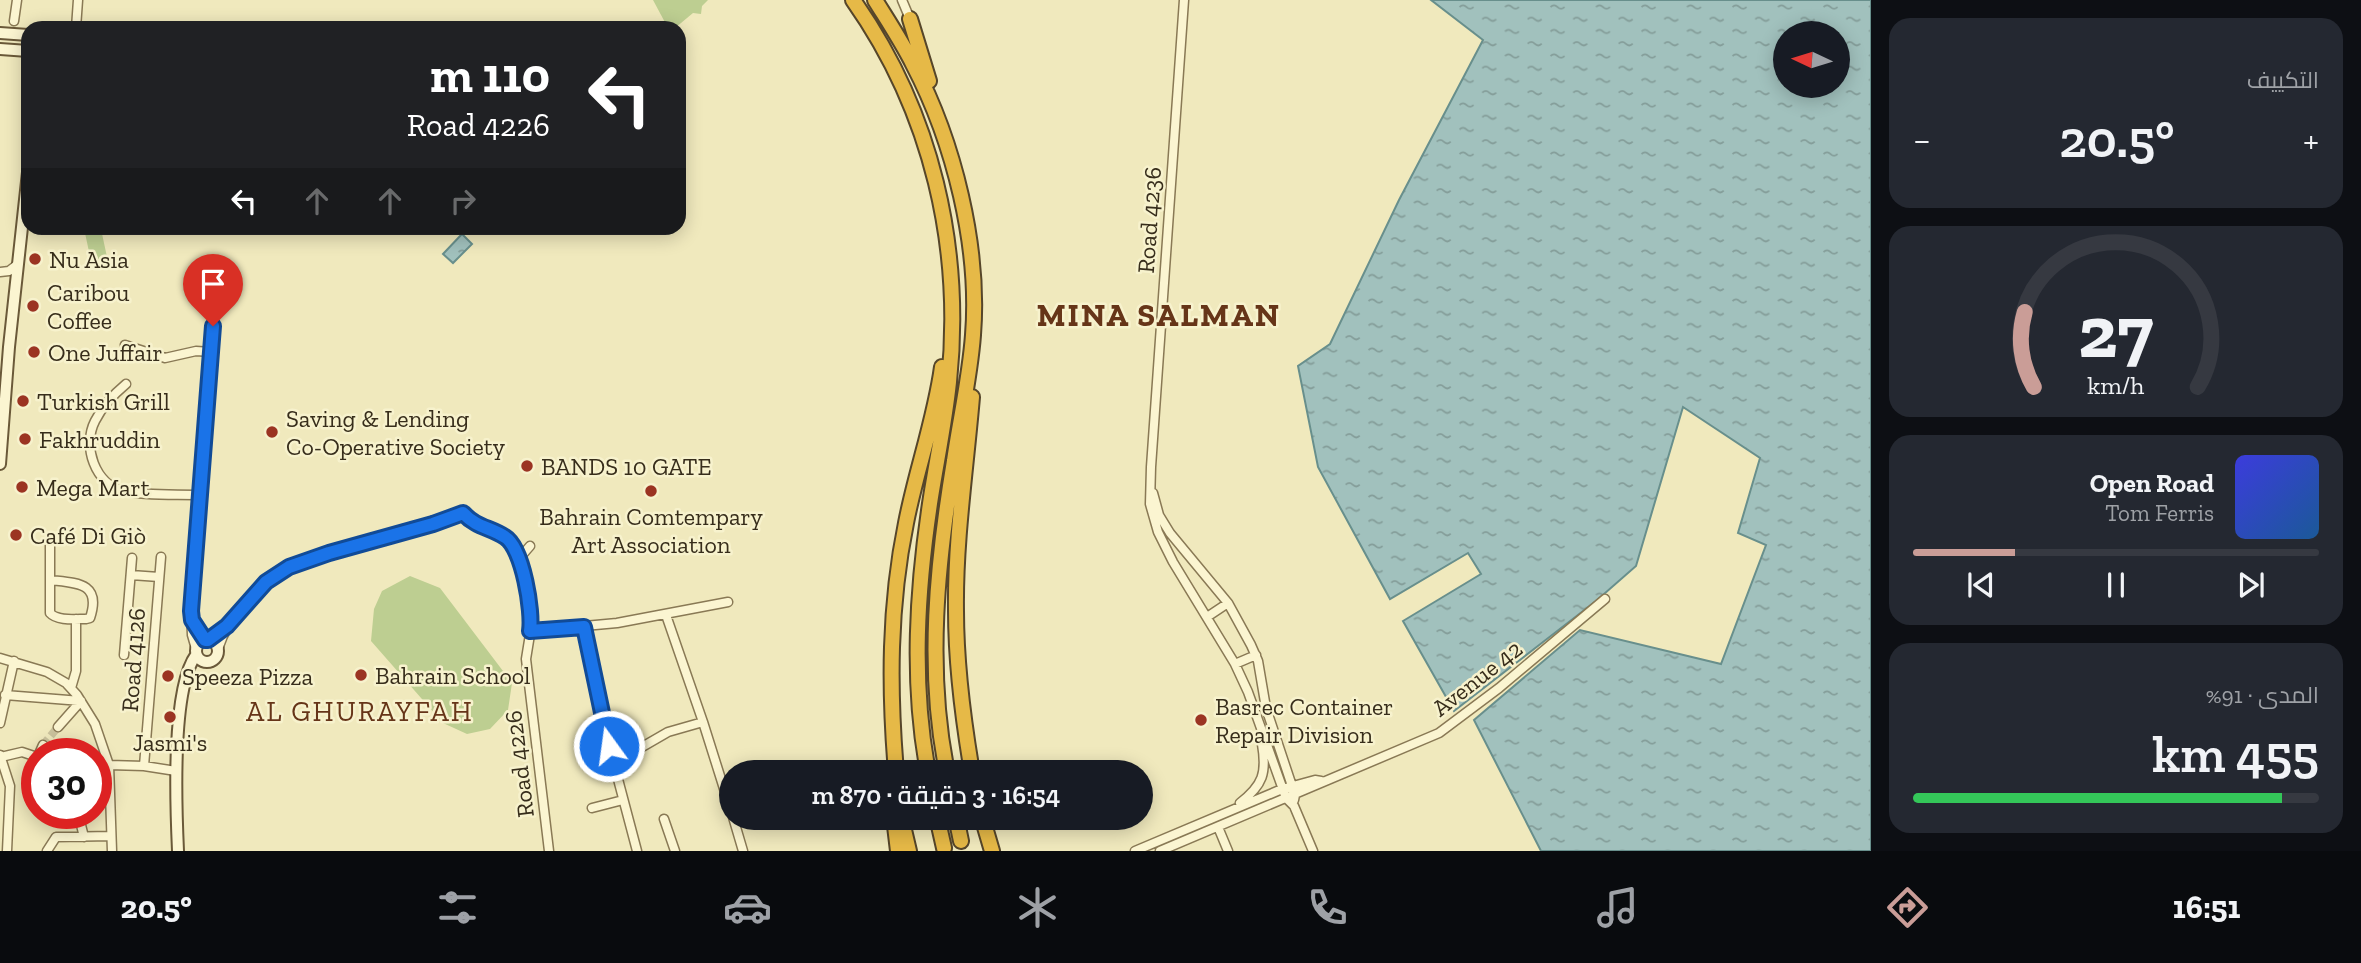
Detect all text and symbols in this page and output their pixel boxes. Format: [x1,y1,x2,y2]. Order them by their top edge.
north arrow [1773,21,1850,98]
map controls [1773,21,1850,98]
text: 110 m [430,46,550,105]
icon: left [574,49,665,140]
text: التكييف [2247,66,2319,94]
text: Road 4226 [407,106,550,144]
text: 20.5° [2059,108,2175,170]
text: − [1913,117,1931,163]
text: + [2303,117,2319,163]
street label: Road 4236 [1131,166,1167,274]
icon: left [225,182,263,220]
icon: ahead [298,182,336,220]
icon: ahead [371,182,409,220]
icon: right [444,182,482,220]
place label: Nu Asia [49,245,129,274]
marker: Nu Asia [27,251,43,267]
pin [183,254,243,326]
icon: arrive [194,265,232,303]
place label: Caribou Coffee [47,278,130,335]
text: 27 [2078,289,2154,377]
district label: MINA SALMAN [1037,296,1281,334]
marker: Caribou Coffee [25,298,41,314]
place label: One Juffair [48,338,163,367]
marker: One Juffair [26,344,42,360]
text: km/h [2087,370,2145,400]
place label: Turkish Grill [37,387,170,416]
marker: Turkish Grill [15,393,31,409]
place label: Saving & Lending Co-Operative Society [286,404,506,461]
marker: Saving & Lending Co-Operative Society [264,424,280,440]
place label: Fakhruddin [39,425,160,454]
marker: Fakhruddin [17,431,33,447]
place label: BANDS 10 GATE [541,452,712,481]
marker: BANDS 10 GATE [519,458,535,474]
text: Open Road [2090,467,2214,499]
place label: Mega Mart [36,473,150,502]
marker: Mega Mart [14,479,30,495]
marker: Bahrain Comtempary Art Association [643,483,659,499]
text: Tom Ferris [2105,499,2214,527]
place label: Bahrain Comtempary Art Association [539,502,764,559]
place label: Café Di Giò [30,521,146,550]
marker: Café Di Giò [8,527,24,543]
icon: previous [1962,566,2000,604]
icon: pause [2097,566,2135,604]
icon: next [2232,566,2270,604]
street label: Road 4126 [115,607,151,713]
street label: Avenue 42 [1426,634,1528,722]
place label: Bahrain School [375,661,530,690]
place label: Speeza Pizza [182,662,313,691]
marker: Bahrain School [353,667,369,683]
marker: Speeza Pizza [160,668,176,684]
text: المدى · 91% [2206,681,2319,709]
place label: Basrec Container Repair Division [1215,692,1393,749]
district label: AL GHURAYFAH [246,695,474,728]
marker: Jasmi's [162,709,178,725]
street label: Road 4226 [498,709,540,819]
position arrow [572,709,646,783]
marker: Basrec Container Repair Division [1193,712,1209,728]
text: 455 km [2152,723,2319,785]
place label: Jasmi's [133,728,207,757]
speed limit sign: 30 [21,738,112,829]
text: 16:54 · 3 دقيقة · 870 m [812,779,1060,811]
icon: filters [433,883,482,932]
icon: car [723,883,772,932]
icon: climate [1013,883,1062,932]
icon: phone [1303,883,1352,932]
icon: music [1593,883,1642,932]
icon: directions [1883,883,1932,932]
text: 20.5° [121,888,192,926]
text: 16:51 [2173,888,2241,926]

